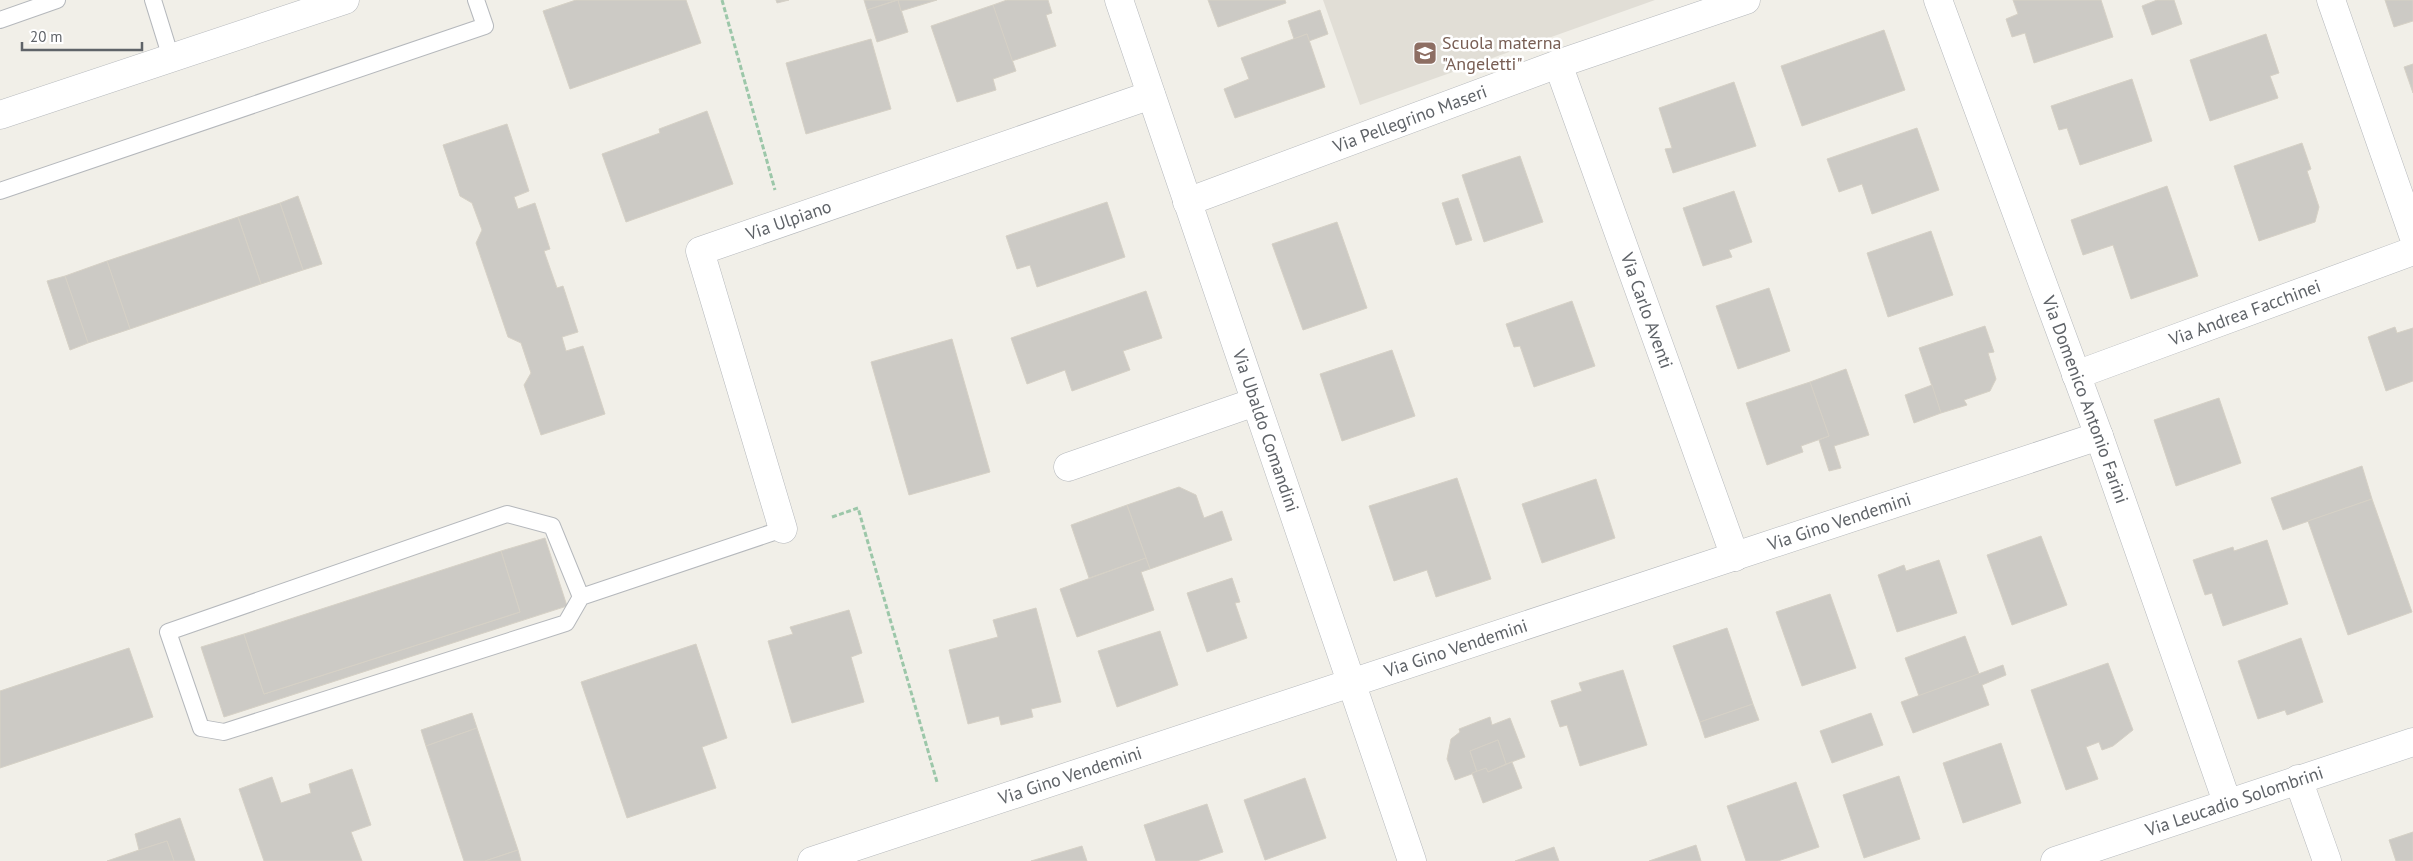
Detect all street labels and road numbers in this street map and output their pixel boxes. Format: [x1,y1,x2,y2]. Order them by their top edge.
street label: Via Pellegrino Maseri [1329,79,1490,158]
street label: Via Ulpiano [742,194,834,246]
street label: Via Carlo Aventi [1615,248,1678,371]
street label: Via Andrea Facchinei [2165,274,2324,351]
street label: Via Domenico Antonio Farini [2037,292,2134,507]
street label: Via Ubaldo Comandini [1227,345,1304,515]
street label: Via Gino Vendemini [1764,487,1914,556]
street label: Via Gino Vendemini [1380,614,1530,683]
street label: Via Gino Vendemini [995,741,1145,810]
street label: Via Leucadio Solombrini [2141,761,2326,841]

